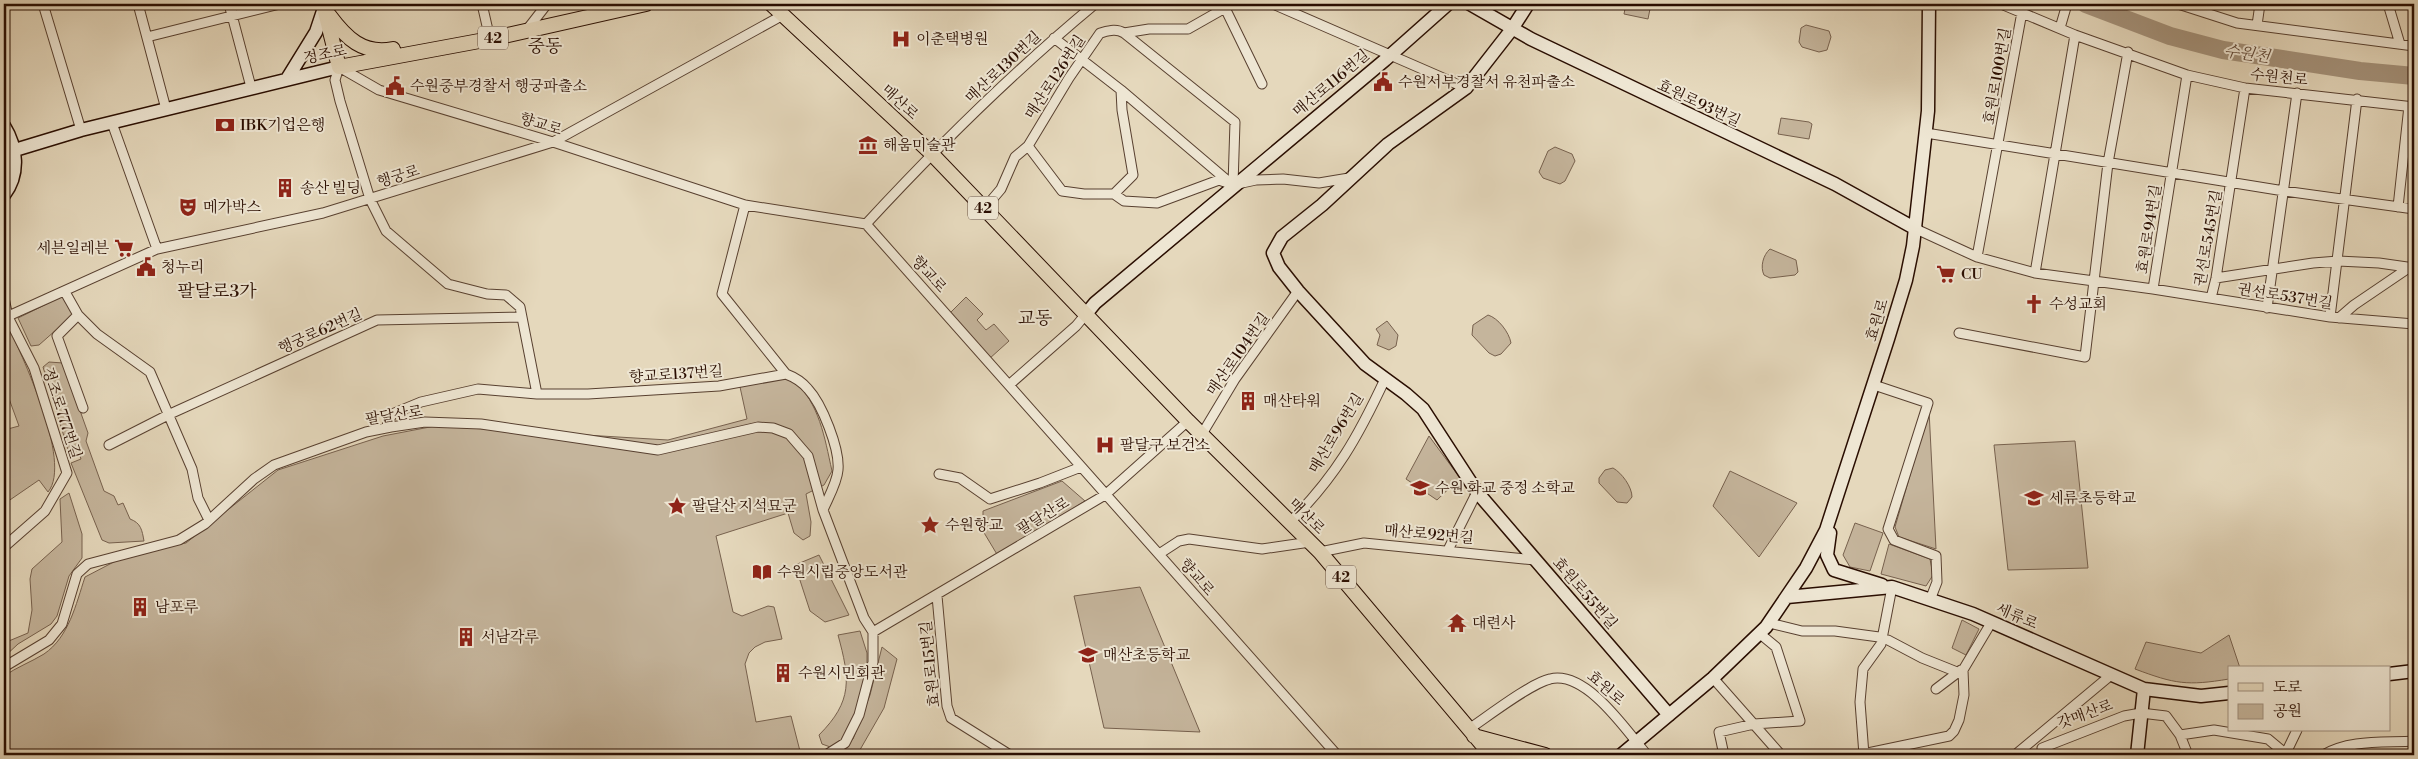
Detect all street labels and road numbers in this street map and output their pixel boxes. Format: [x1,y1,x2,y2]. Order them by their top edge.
road number: 42 [478,26,508,49]
street label: 효원로100번길 [1980,26,2015,126]
street label: 매산로130번길 [961,27,1045,107]
street label: 매산로126번길 [1021,31,1090,123]
street label: 정조로 [302,41,349,68]
street label: 매산로116번길 [1289,46,1374,121]
street label: 수원천로 [2249,65,2309,90]
street label: 효원로93번길 [1654,76,1744,131]
street label: 매산로 [877,81,922,124]
street label: 향교로 [517,109,565,140]
street label: 행궁로 [375,161,422,192]
street label: 효원로94번길 [2133,183,2166,275]
street label: 권선로545번길 [2191,188,2226,288]
road number: 42 [968,197,998,220]
street label: 향교로 [907,252,951,297]
street label: 권선로537번길 [2236,280,2334,313]
street label: 효원로 [1862,296,1893,344]
street label: 행궁로62번길 [275,304,365,358]
street label: 매산로104번길 [1203,309,1274,400]
street label: 향교로137번길 [628,362,724,387]
street label: 정조로777번길 [38,365,85,461]
street label: 매산로96번길 [1305,390,1368,477]
street label: 팔달산로 [364,401,425,429]
street label: 팔달산로 [1014,493,1073,539]
street label: 매산로 [1285,494,1329,539]
street label: 매산로92번길 [1383,521,1475,548]
street label: 효원로55번길 [1548,554,1621,633]
street label: 향교로 [1175,555,1218,600]
road number: 42 [1326,566,1356,588]
street label: 세류로 [1993,599,2041,634]
street label: 효원로15번길 [916,620,945,708]
street label: 효원로 [1583,667,1629,710]
street label: 갓매산로 [2055,695,2116,733]

